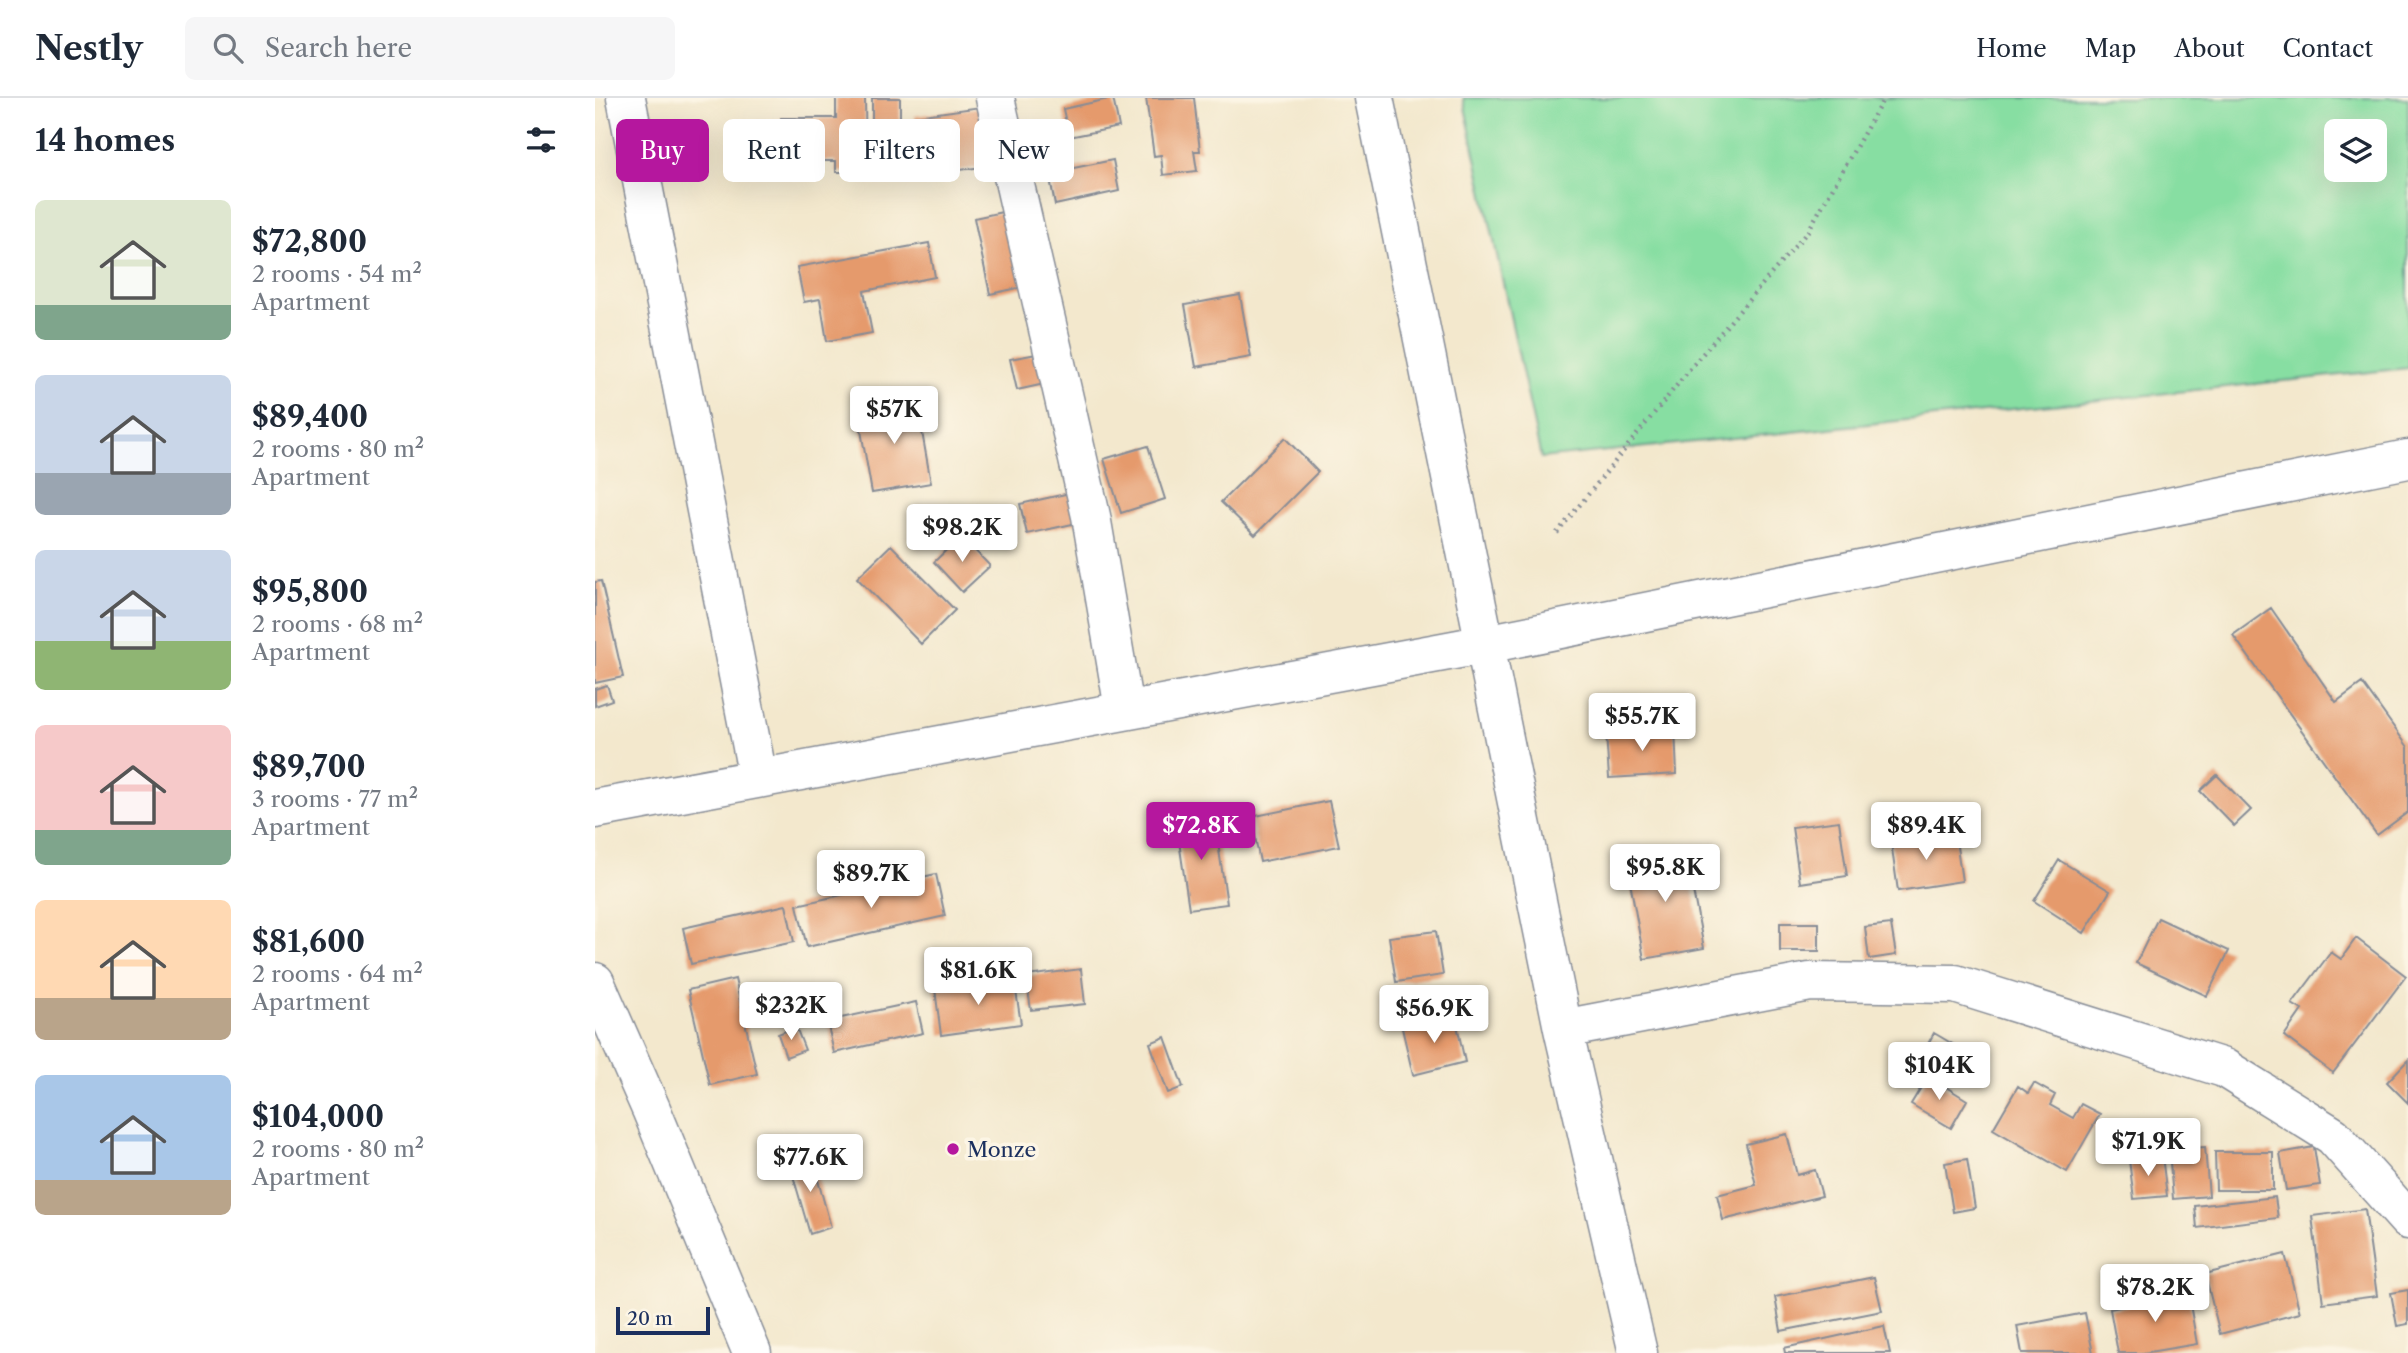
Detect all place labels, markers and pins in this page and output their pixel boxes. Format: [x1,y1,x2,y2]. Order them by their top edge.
pin: $57K [853,386,935,446]
pin: $98.2K [905,504,1019,564]
pin: $55.7K [1585,694,1699,753]
pin: $72.8K [1144,802,1258,862]
pin: $89.4K [1869,802,1983,862]
pin: $95.8K [1608,844,1722,904]
pin: $89.7K [814,850,928,910]
pin: $81.6K [921,948,1035,1007]
pin: $232K [742,982,840,1042]
pin: $56.9K [1377,986,1491,1045]
pin: $104K [1890,1042,1988,1102]
pin: $71.9K [2091,1118,2205,1178]
pin: $77.6K [753,1134,867,1194]
place label: Monze [967,1137,1036,1162]
marker: Monze [945,1141,961,1157]
pin: $78.2K [2098,1264,2212,1324]

